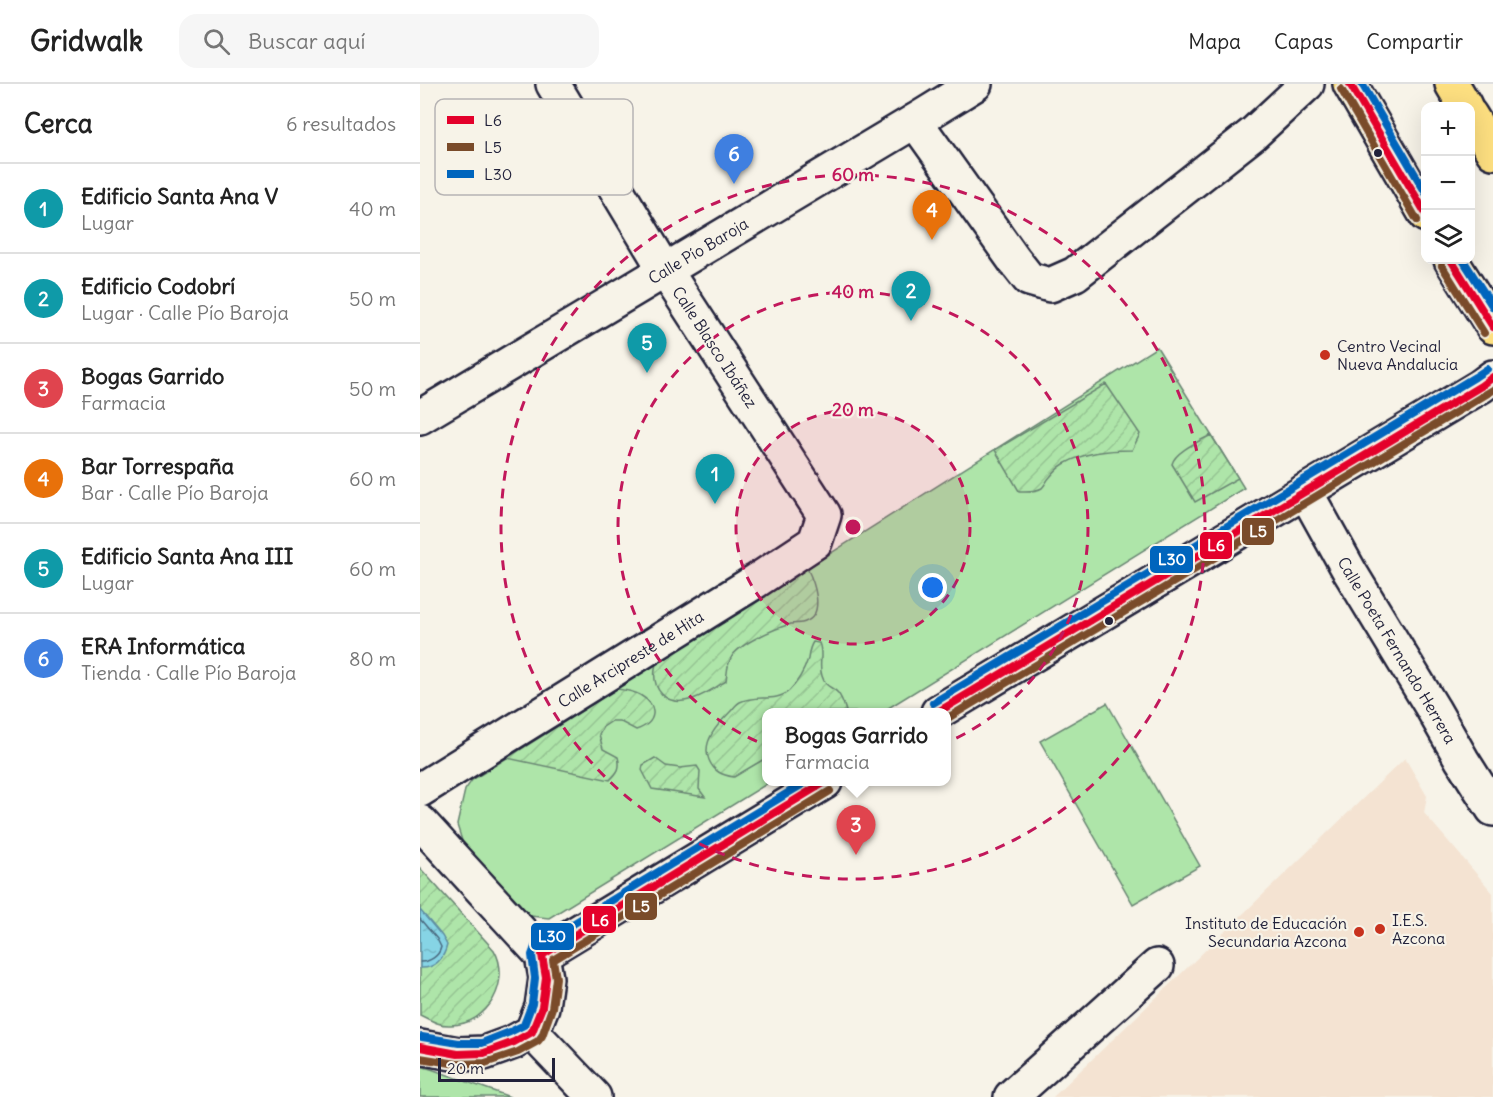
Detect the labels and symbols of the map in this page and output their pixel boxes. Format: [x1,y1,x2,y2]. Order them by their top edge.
legend [435,99,633,195]
text: L6 [484,110,502,130]
pin: 6 [714,135,754,184]
text: L5 [484,137,502,157]
unlabelled marker [1372,147,1384,159]
text: 60 m [832,163,874,186]
text: L30 [484,164,512,184]
pin: 4 [912,190,952,240]
street label: Calle Pío Baroja [644,213,752,288]
pin: 2 [892,272,930,321]
text: 40 m [832,280,874,303]
street label: Calle Blasco Ibáñez [668,282,762,412]
pin: 5 [628,324,666,373]
place label: Centro Vecinal Nueva Andalucia [1337,336,1458,374]
marker: Centro Vecinal Nueva Andalucia [1318,348,1332,362]
text: 20 m [832,398,874,421]
pin: 1 [696,454,734,504]
centre of rings [843,517,863,537]
line badge: L5 [1241,517,1275,546]
text: L5 [1249,521,1267,541]
line badge: L6 [1199,531,1233,560]
text: L6 [1207,535,1225,555]
line badge: L30 [1149,545,1194,574]
text: L30 [1158,549,1186,569]
street label: Calle Poeta Fernando Herrera [1334,553,1461,747]
your location [918,573,947,602]
street label: Calle Arcipreste de Hita [554,606,707,712]
unlabelled marker [1103,615,1115,627]
pin: 3 [836,806,876,855]
line badge: L5 [624,892,658,921]
text: L5 [632,896,650,916]
line badge: L6 [582,905,617,934]
text: L6 [591,910,609,930]
place label: I.E.S. Azcona [1392,910,1445,948]
place label: Instituto de Educación Secundaria Azcona [1185,913,1347,951]
line badge: L30 [530,922,575,951]
marker: I.E.S. Azcona [1373,922,1387,936]
marker: Instituto de Educación Secundaria Azcona [1352,925,1366,939]
text: L30 [538,926,566,946]
scale bar [438,1055,555,1082]

